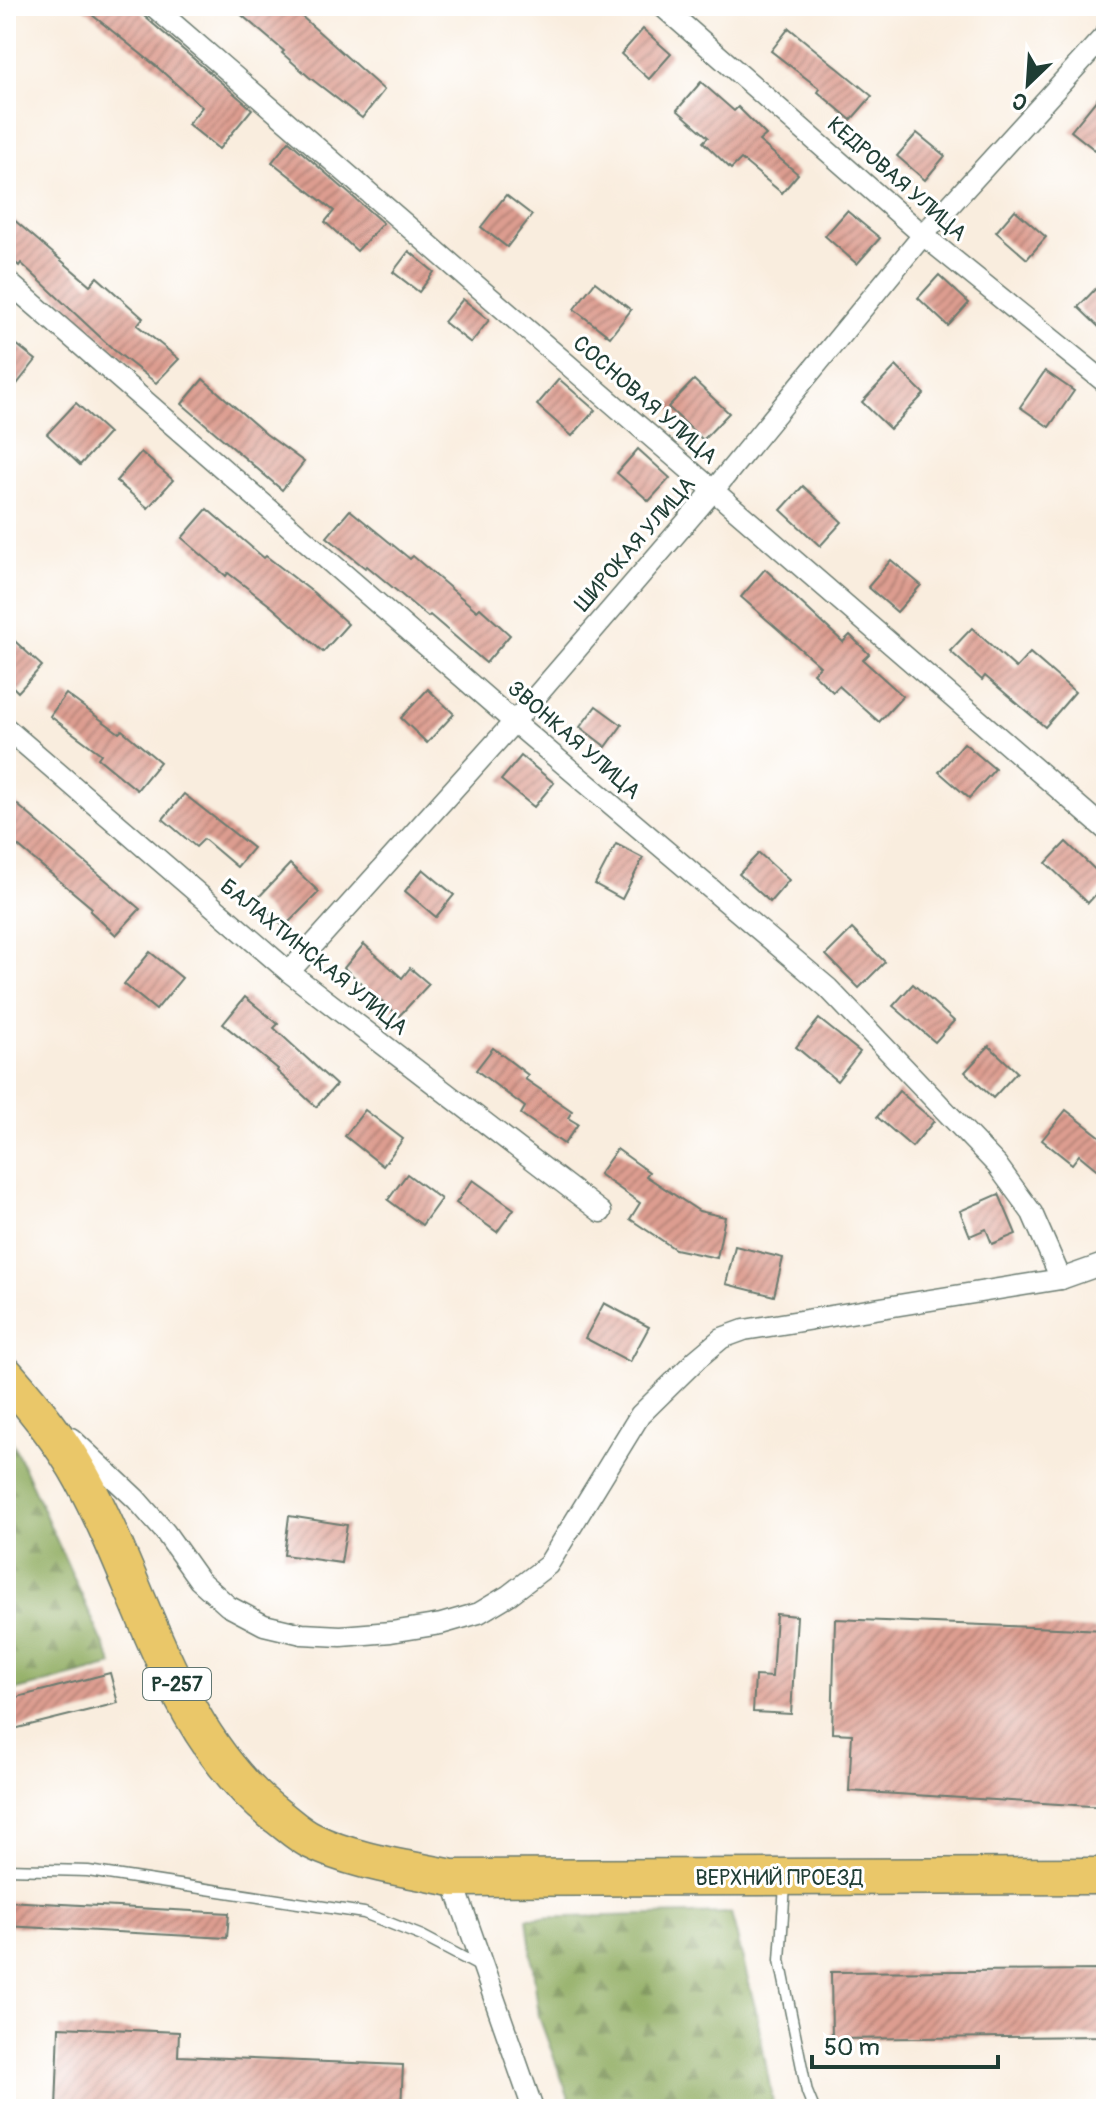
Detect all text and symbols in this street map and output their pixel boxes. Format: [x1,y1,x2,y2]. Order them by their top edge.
north arrow [988,44,1068,124]
text: С [1008,85,1032,117]
street label: КЕДРОВАЯ УЛИЦА [821,111,973,247]
street label: СОСНОВАЯ УЛИЦА [567,329,723,471]
street label: ШИРОКАЯ УЛИЦА [569,471,701,617]
street label: ЗВОНКАЯ УЛИЦА [502,674,646,806]
street label: БАЛАХТИНСКАЯ УЛИЦА [214,873,414,1041]
road number: Р-257 [143,1668,211,1700]
street label: ВЕРХНИЙ ПРОЕЗД [695,1864,864,1892]
scale bar [812,2019,998,2069]
text: 50 m [824,2033,880,2062]

